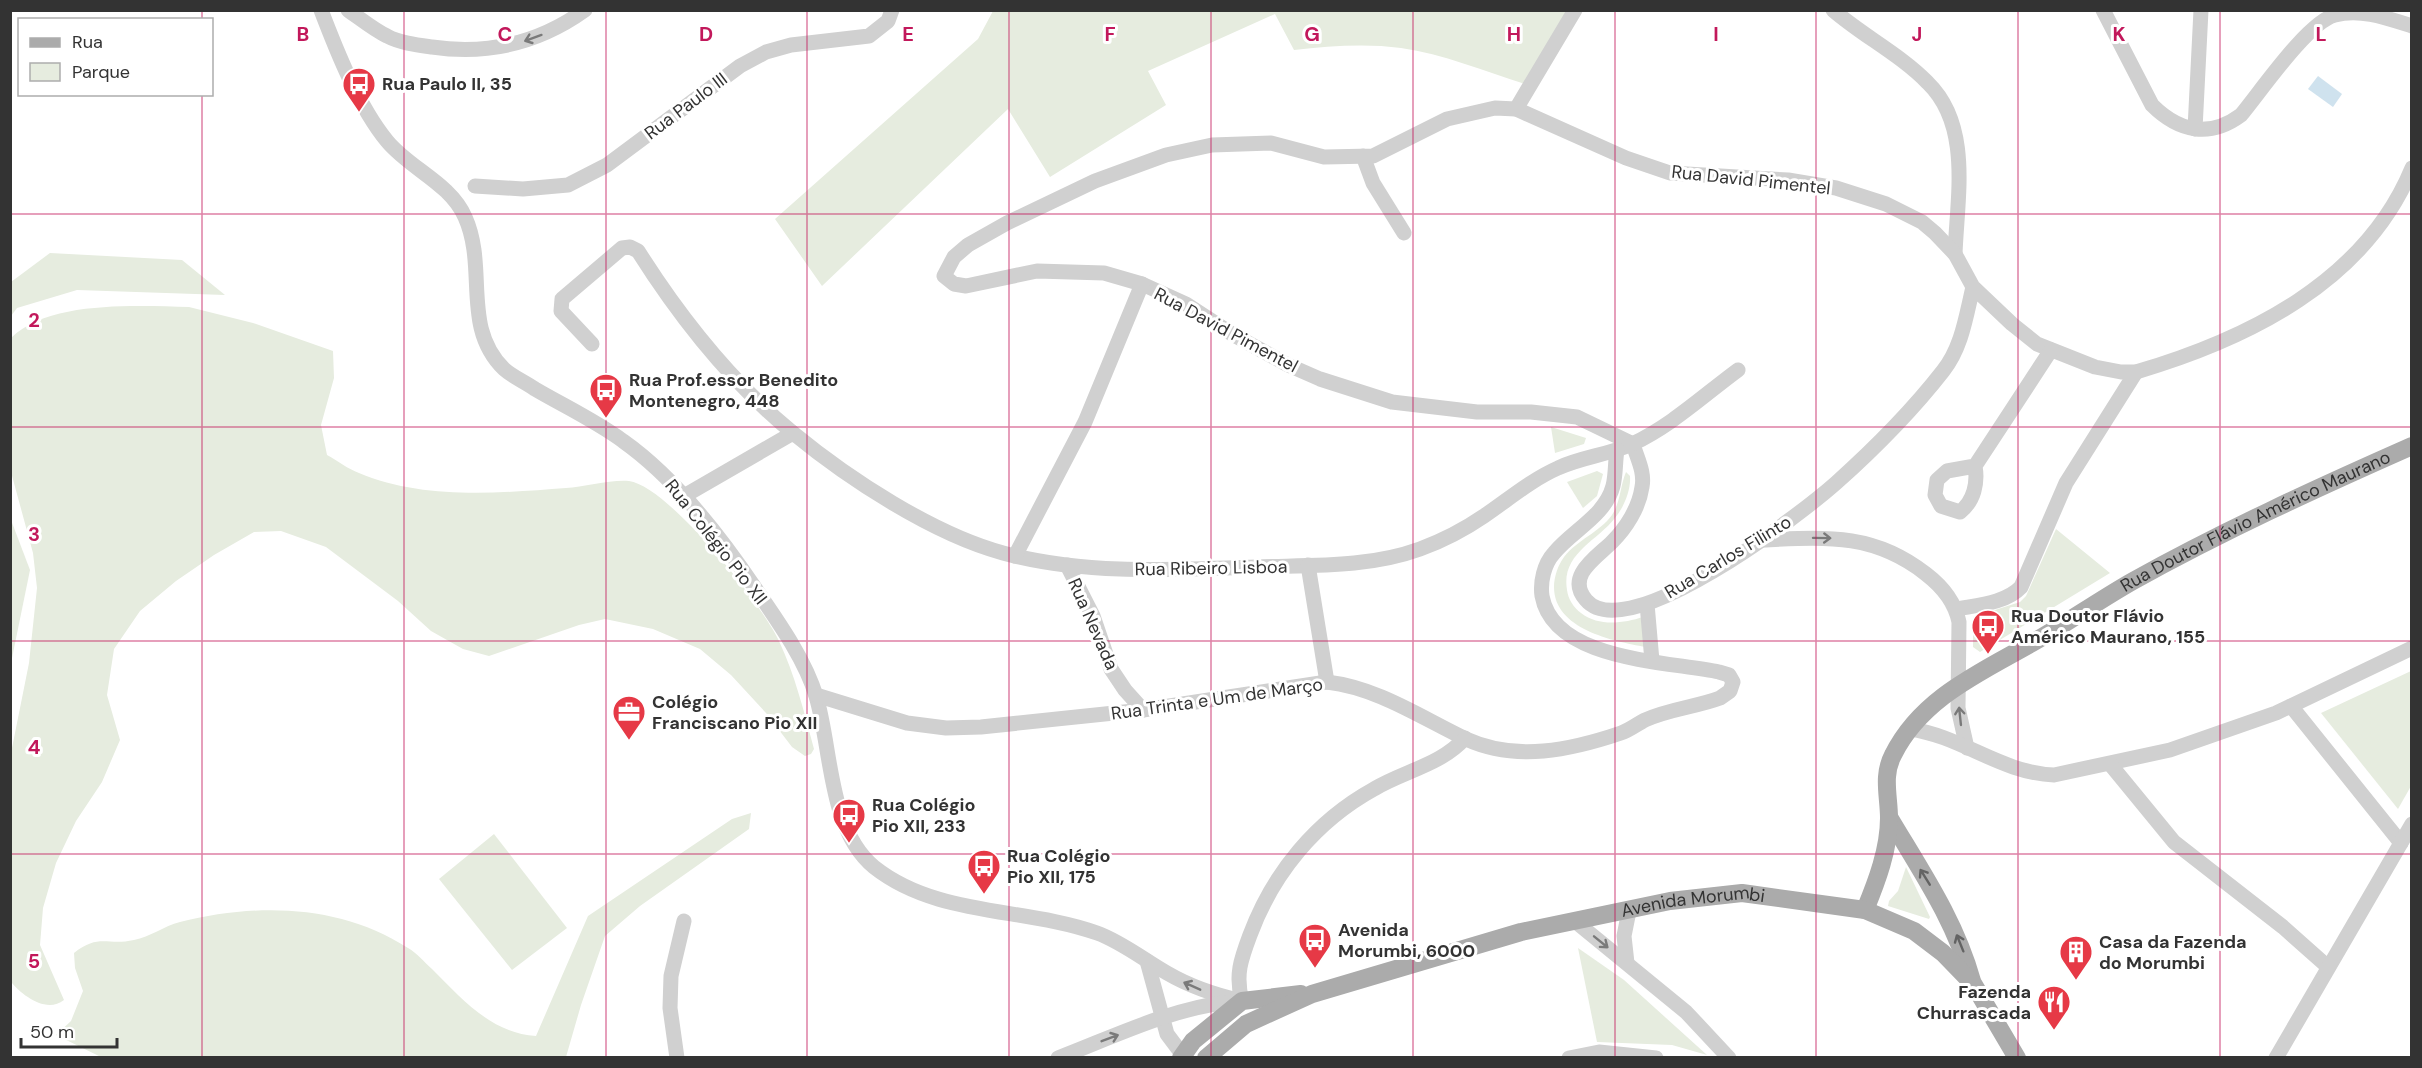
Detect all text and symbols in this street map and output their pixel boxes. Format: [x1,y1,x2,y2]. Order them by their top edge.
legend [18,18,213,96]
text: B [297,21,309,47]
text: C [498,21,512,47]
text: D [699,21,713,47]
text: E [902,21,914,47]
text: F [1104,21,1116,47]
text: G [1304,21,1320,47]
text: H [1507,21,1521,47]
text: I [1713,21,1719,47]
text: J [1912,21,1922,47]
text: K [2112,21,2126,47]
text: L [2315,21,2327,47]
text: Rua [72,30,103,54]
one-way arrow [525,33,543,44]
text: Parque [72,60,130,84]
bus stop icon: Rua Paulo II, 35 [341,66,377,113]
street label: Rua Paulo III [640,67,732,145]
place label: Rua Paulo II, 35 [382,72,512,96]
street label: Rua David Pimentel [1670,160,1832,200]
street label: Rua David Pimentel [1150,282,1302,378]
text: 2 [28,307,40,333]
place label: Rua Prof.essor Benedito Montenegro, 448 [629,368,838,413]
bus stop icon: Rua Prof.essor Benedito Montenegro, 448 [588,372,624,419]
street label: Rua Doutor Flávio Américo Maurano [2116,445,2394,598]
street label: Rua Colégio Pio XII [660,474,772,610]
street label: Rua Carlos Filinto [1660,510,1796,604]
text: 3 [28,521,40,547]
one-way arrow [1811,532,1831,543]
street label: Rua Ribeiro Lisboa [1134,555,1288,581]
street label: Rua Nevada [1062,574,1124,674]
place label: Rua Doutor Flávio Américo Maurano, 155 [2011,604,2205,649]
bus stop icon: Rua Doutor Flávio Américo Maurano, 155 [1970,608,2006,655]
street label: Rua Trinta e Um de Março [1109,672,1325,726]
place label: Colégio Franciscano Pio XII [652,690,817,735]
office icon: Colégio Franciscano Pio XII [611,694,647,741]
one-way arrow [1954,707,1965,726]
text: 4 [28,734,41,760]
place label: Rua Colégio Pio XII, 233 [872,793,976,838]
bus stop icon: Rua Colégio Pio XII, 233 [831,797,867,844]
place label: Rua Colégio Pio XII, 175 [1007,844,1111,889]
bus stop icon: Rua Colégio Pio XII, 175 [966,848,1002,895]
one-way arrow [1919,869,1931,886]
street label: Avenida Morumbi [1619,880,1766,923]
place label: Avenida Morumbi, 6000 [1338,918,1475,963]
bus stop icon: Avenida Morumbi, 6000 [1297,922,1333,969]
place label: Casa da Fazenda do Morumbi [2099,930,2247,975]
one-way arrow [1954,934,1965,953]
building icon: Casa da Fazenda do Morumbi [2058,934,2094,981]
one-way arrow [1593,936,1609,949]
text: 5 [28,948,40,974]
one-way arrow [1184,980,1202,991]
place label: Fazenda Churrascada [1917,980,2031,1025]
restaurant icon: Fazenda Churrascada [2036,984,2072,1031]
scale bar [21,1011,117,1049]
text: 50 m [30,1020,74,1044]
one-way arrow [1100,1032,1119,1043]

